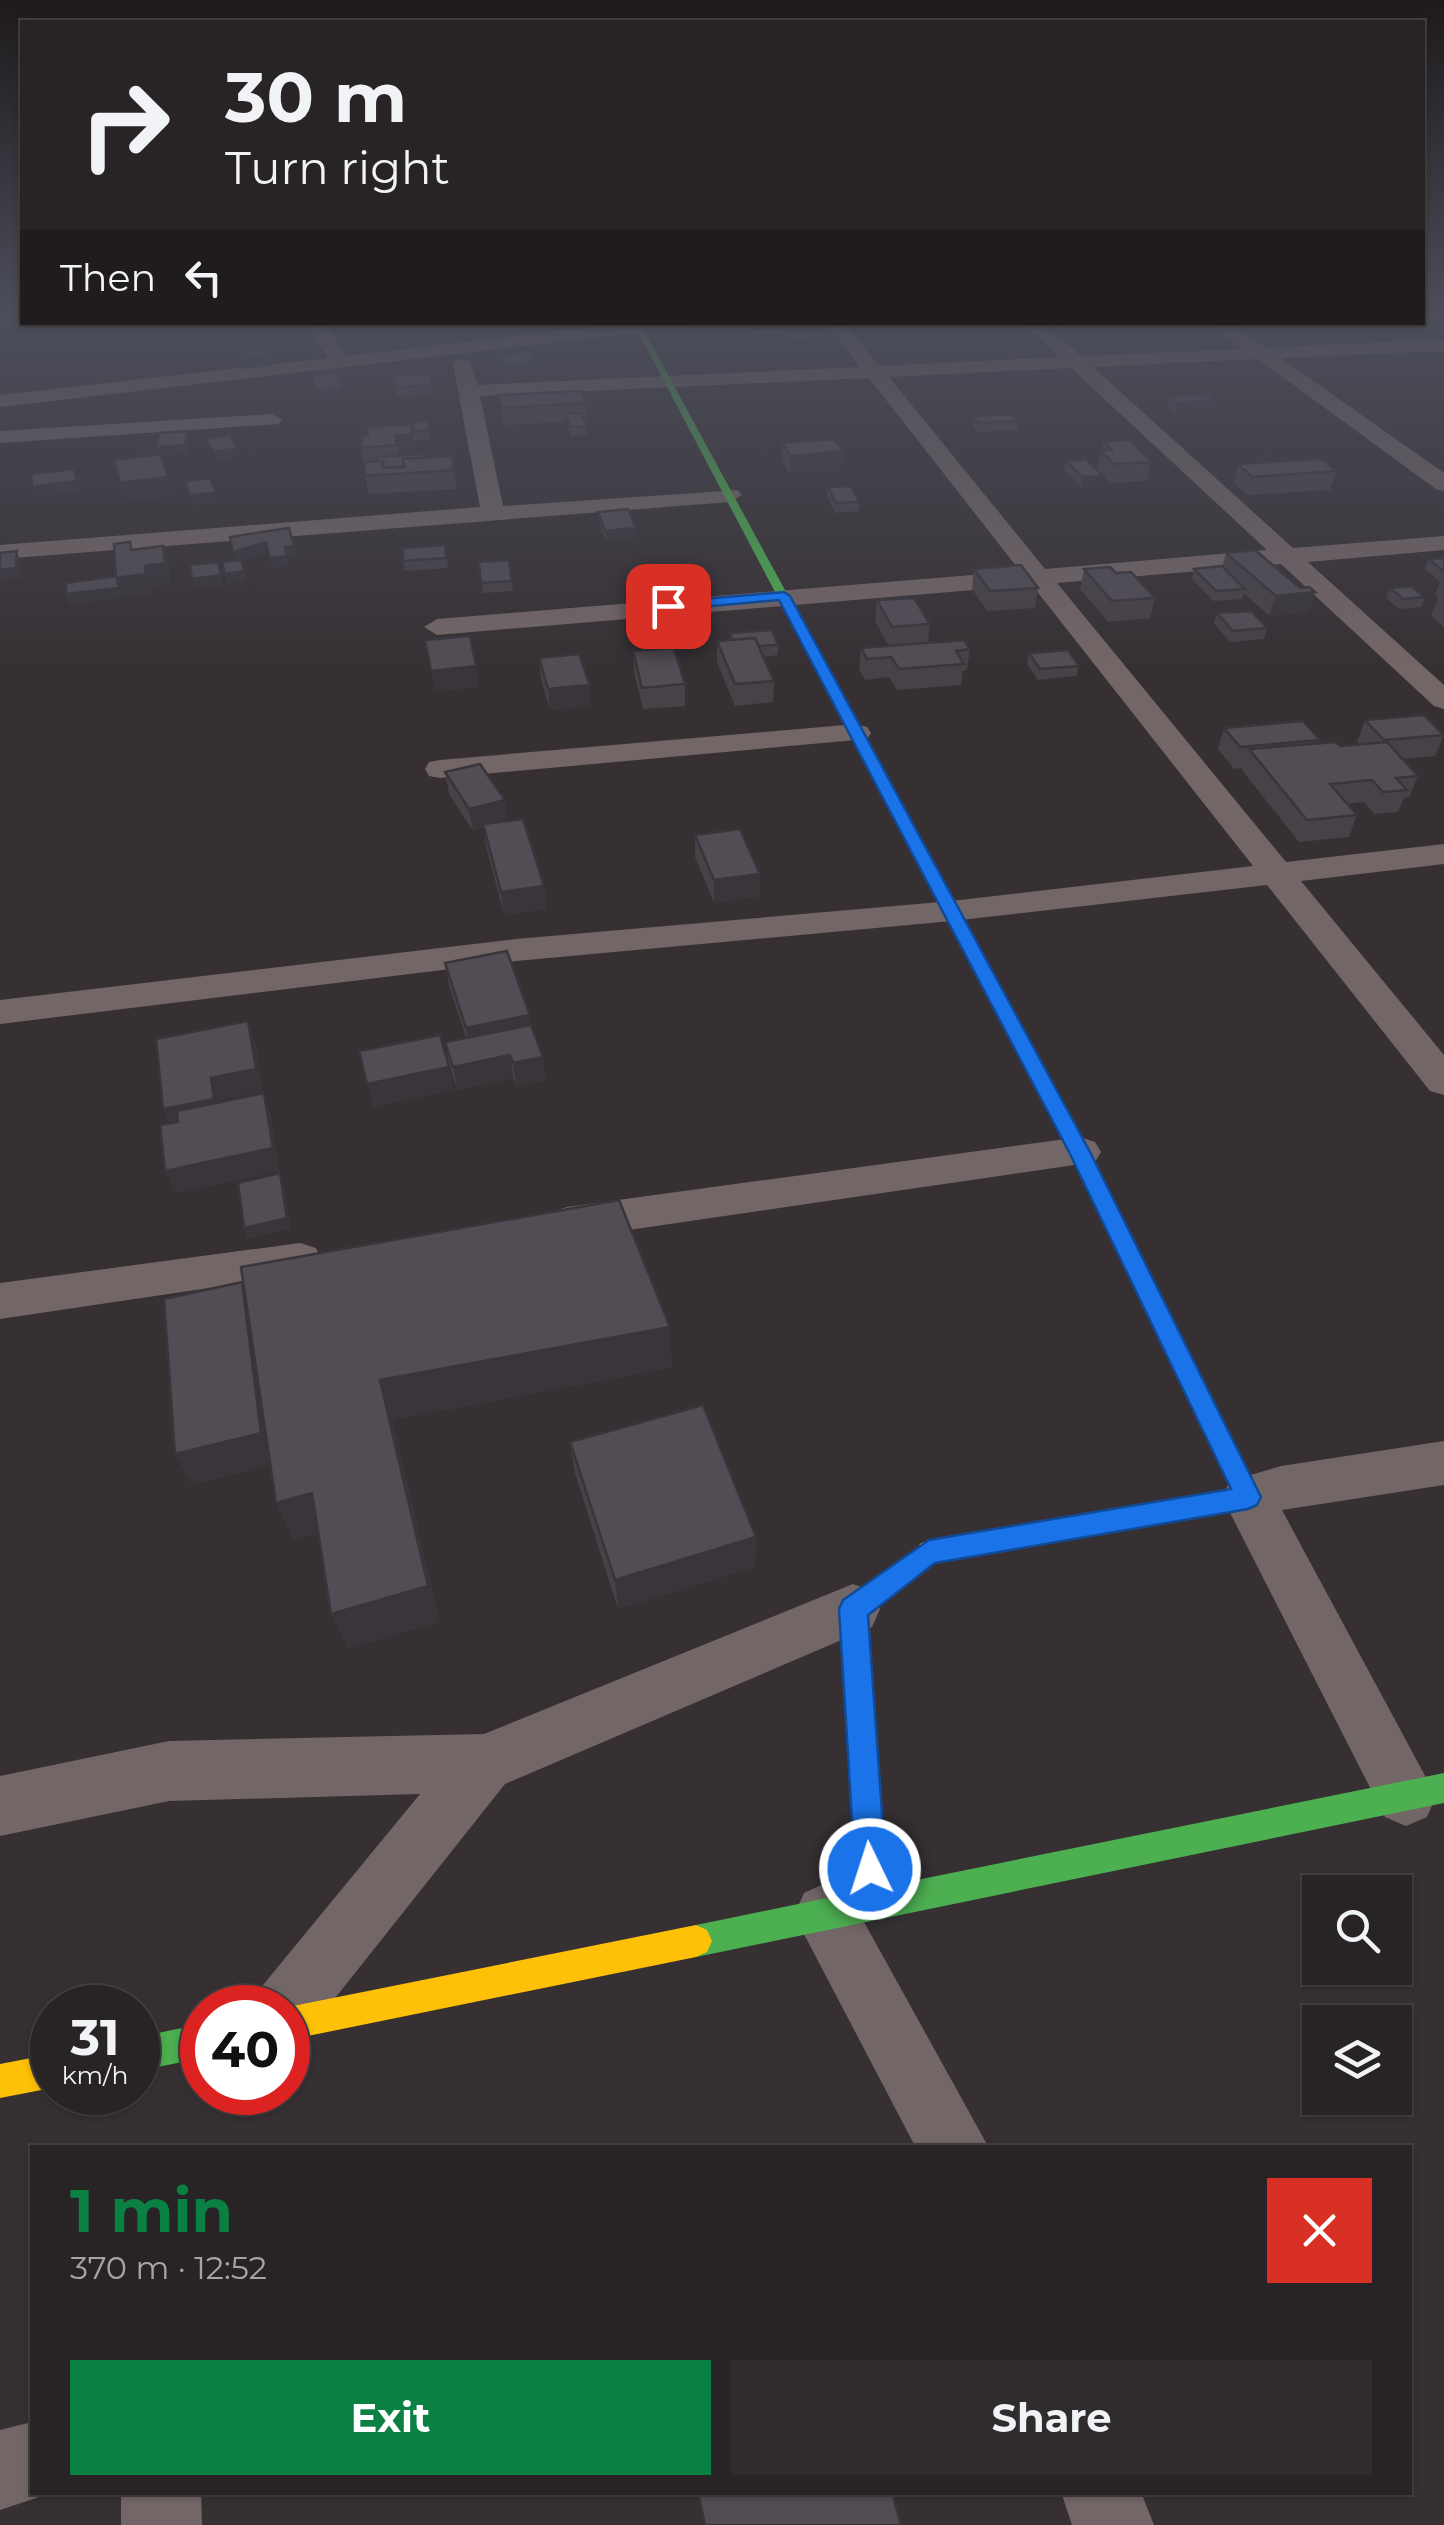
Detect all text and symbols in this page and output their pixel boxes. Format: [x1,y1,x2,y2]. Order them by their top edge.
text: 30 m [225,54,407,140]
icon: right [60,60,190,190]
text: Turn right [225,140,450,195]
icon: left [176,250,231,305]
text: Then [60,254,156,301]
pin [626,564,711,649]
icon: arrive [641,579,696,634]
position arrow [818,1817,922,1921]
map controls [1302,1875,1412,2115]
button: search [1302,1875,1412,1985]
speed limit sign: 40 [180,1985,310,2115]
button: layers [1302,2005,1412,2115]
text: 31 [70,2007,120,2068]
text: km/h [62,2060,128,2090]
text: 1 min [70,2174,233,2247]
button: close [1267,2178,1372,2283]
text: 370 m · 12:52 [70,2248,267,2287]
button: Exit [70,2360,711,2475]
button: Share [731,2360,1372,2475]

